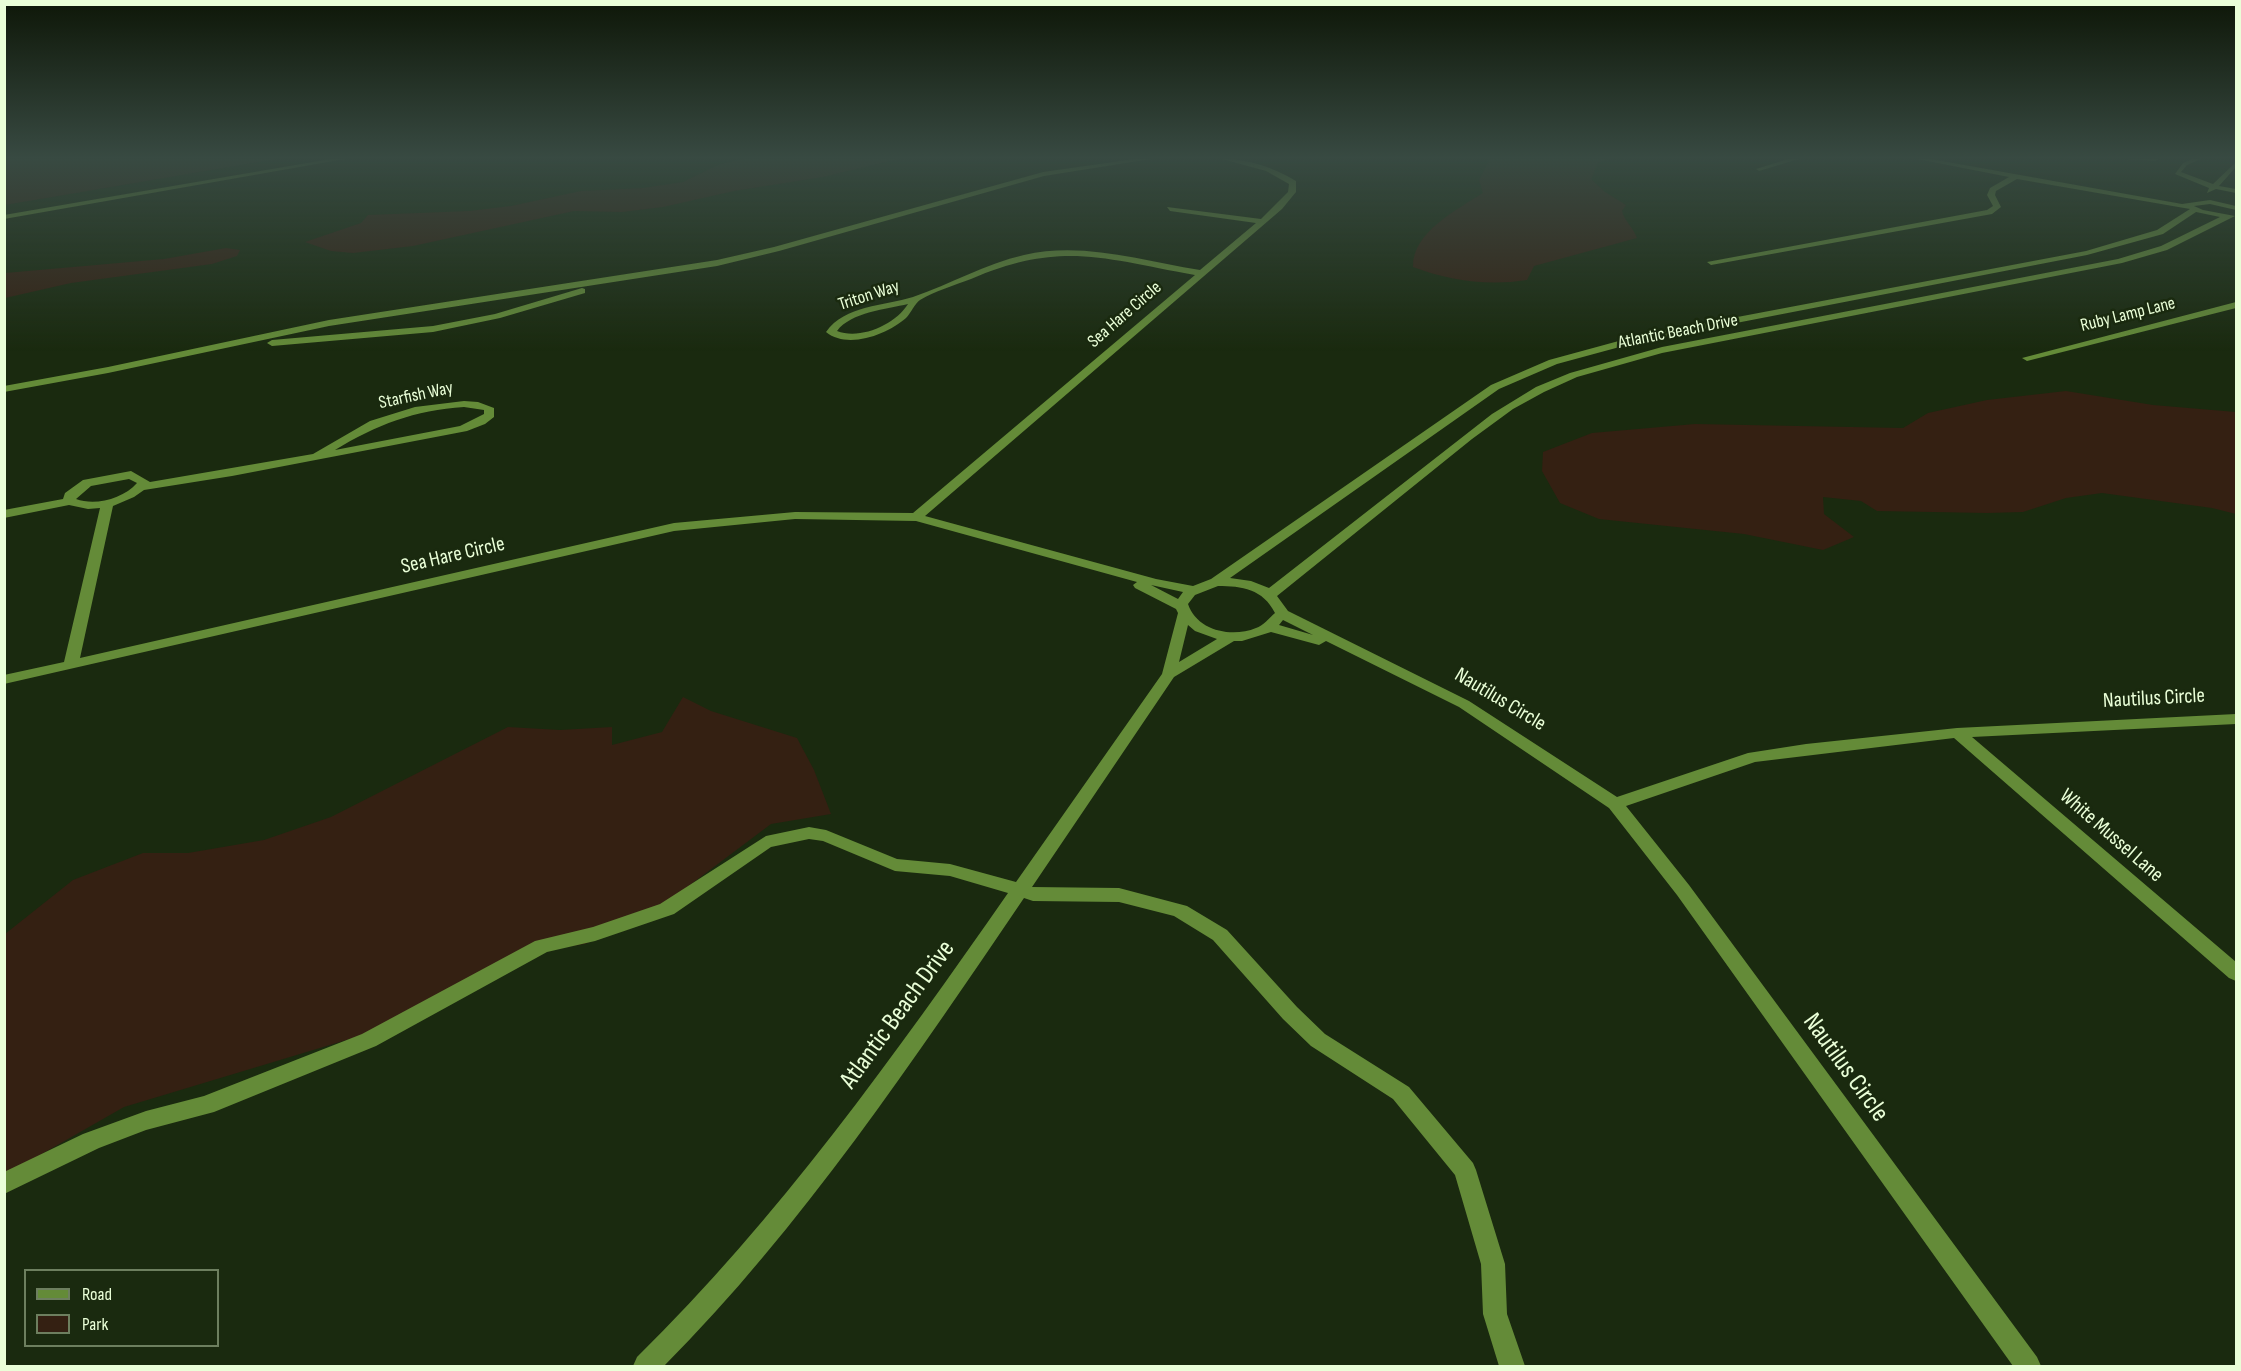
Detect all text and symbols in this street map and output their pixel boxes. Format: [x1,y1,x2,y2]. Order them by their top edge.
street label: Triton Way [836,276,902,316]
street label: Sea Hare Circle [1084,277,1166,353]
street label: Ruby Lamp Lane [2078,293,2178,337]
street label: Atlantic Beach Drive [1616,310,1740,354]
street label: Starfish Way [377,378,455,414]
street label: Sea Hare Circle [399,532,507,580]
street label: Nautilus Circle [1450,663,1550,737]
street label: Nautilus Circle [2102,684,2206,714]
street label: White Mussel Lane [2054,784,2168,888]
street label: Atlantic Beach Drive [834,935,962,1095]
street label: Nautilus Circle [1795,1008,1895,1128]
legend [24,1269,219,1347]
text: Road [82,1284,112,1305]
text: Park [82,1314,108,1335]

